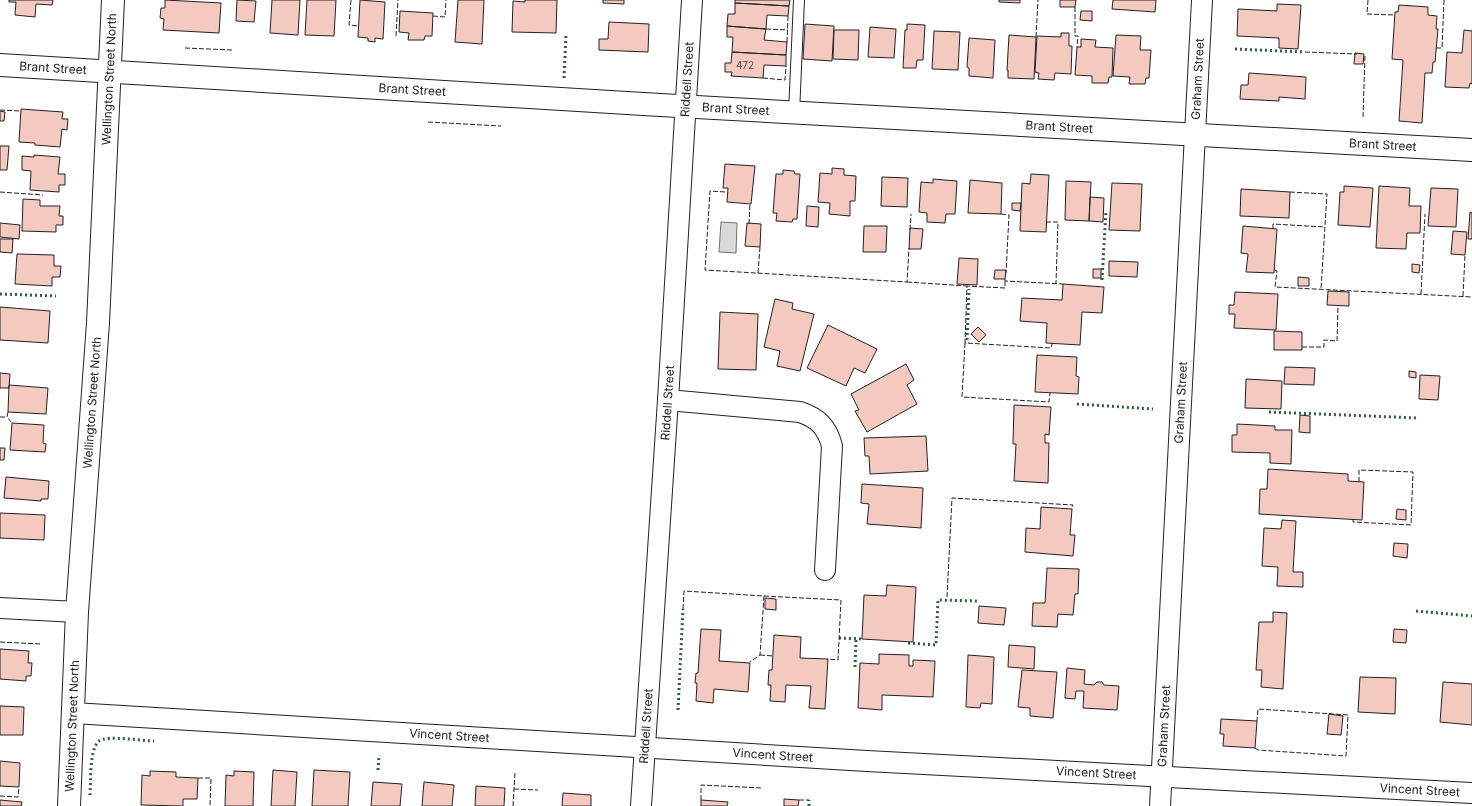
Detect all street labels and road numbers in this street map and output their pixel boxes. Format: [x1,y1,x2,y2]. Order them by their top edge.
street label: Wellington Street North [98,13,119,146]
street label: Graham Street [1188,38,1207,120]
street label: Riddell Street [677,41,696,118]
street label: Brant Street [19,58,87,77]
street label: Brant Street [378,80,446,99]
street label: Brant Street [702,99,770,118]
street label: Brant Street [1025,117,1093,136]
street label: Brant Street [1349,135,1417,154]
street label: Wellington Street North [79,336,104,469]
street label: Graham Street [1171,361,1190,444]
street label: Riddell Street [657,365,677,441]
street label: Wellington Street North [62,660,82,792]
street label: Graham Street [1154,685,1173,767]
street label: Riddell Street [636,688,656,764]
street label: Vincent Street [409,725,490,745]
street label: Vincent Street [732,745,813,765]
street label: Vincent Street [1056,763,1137,782]
street label: Vincent Street [1379,780,1460,799]

